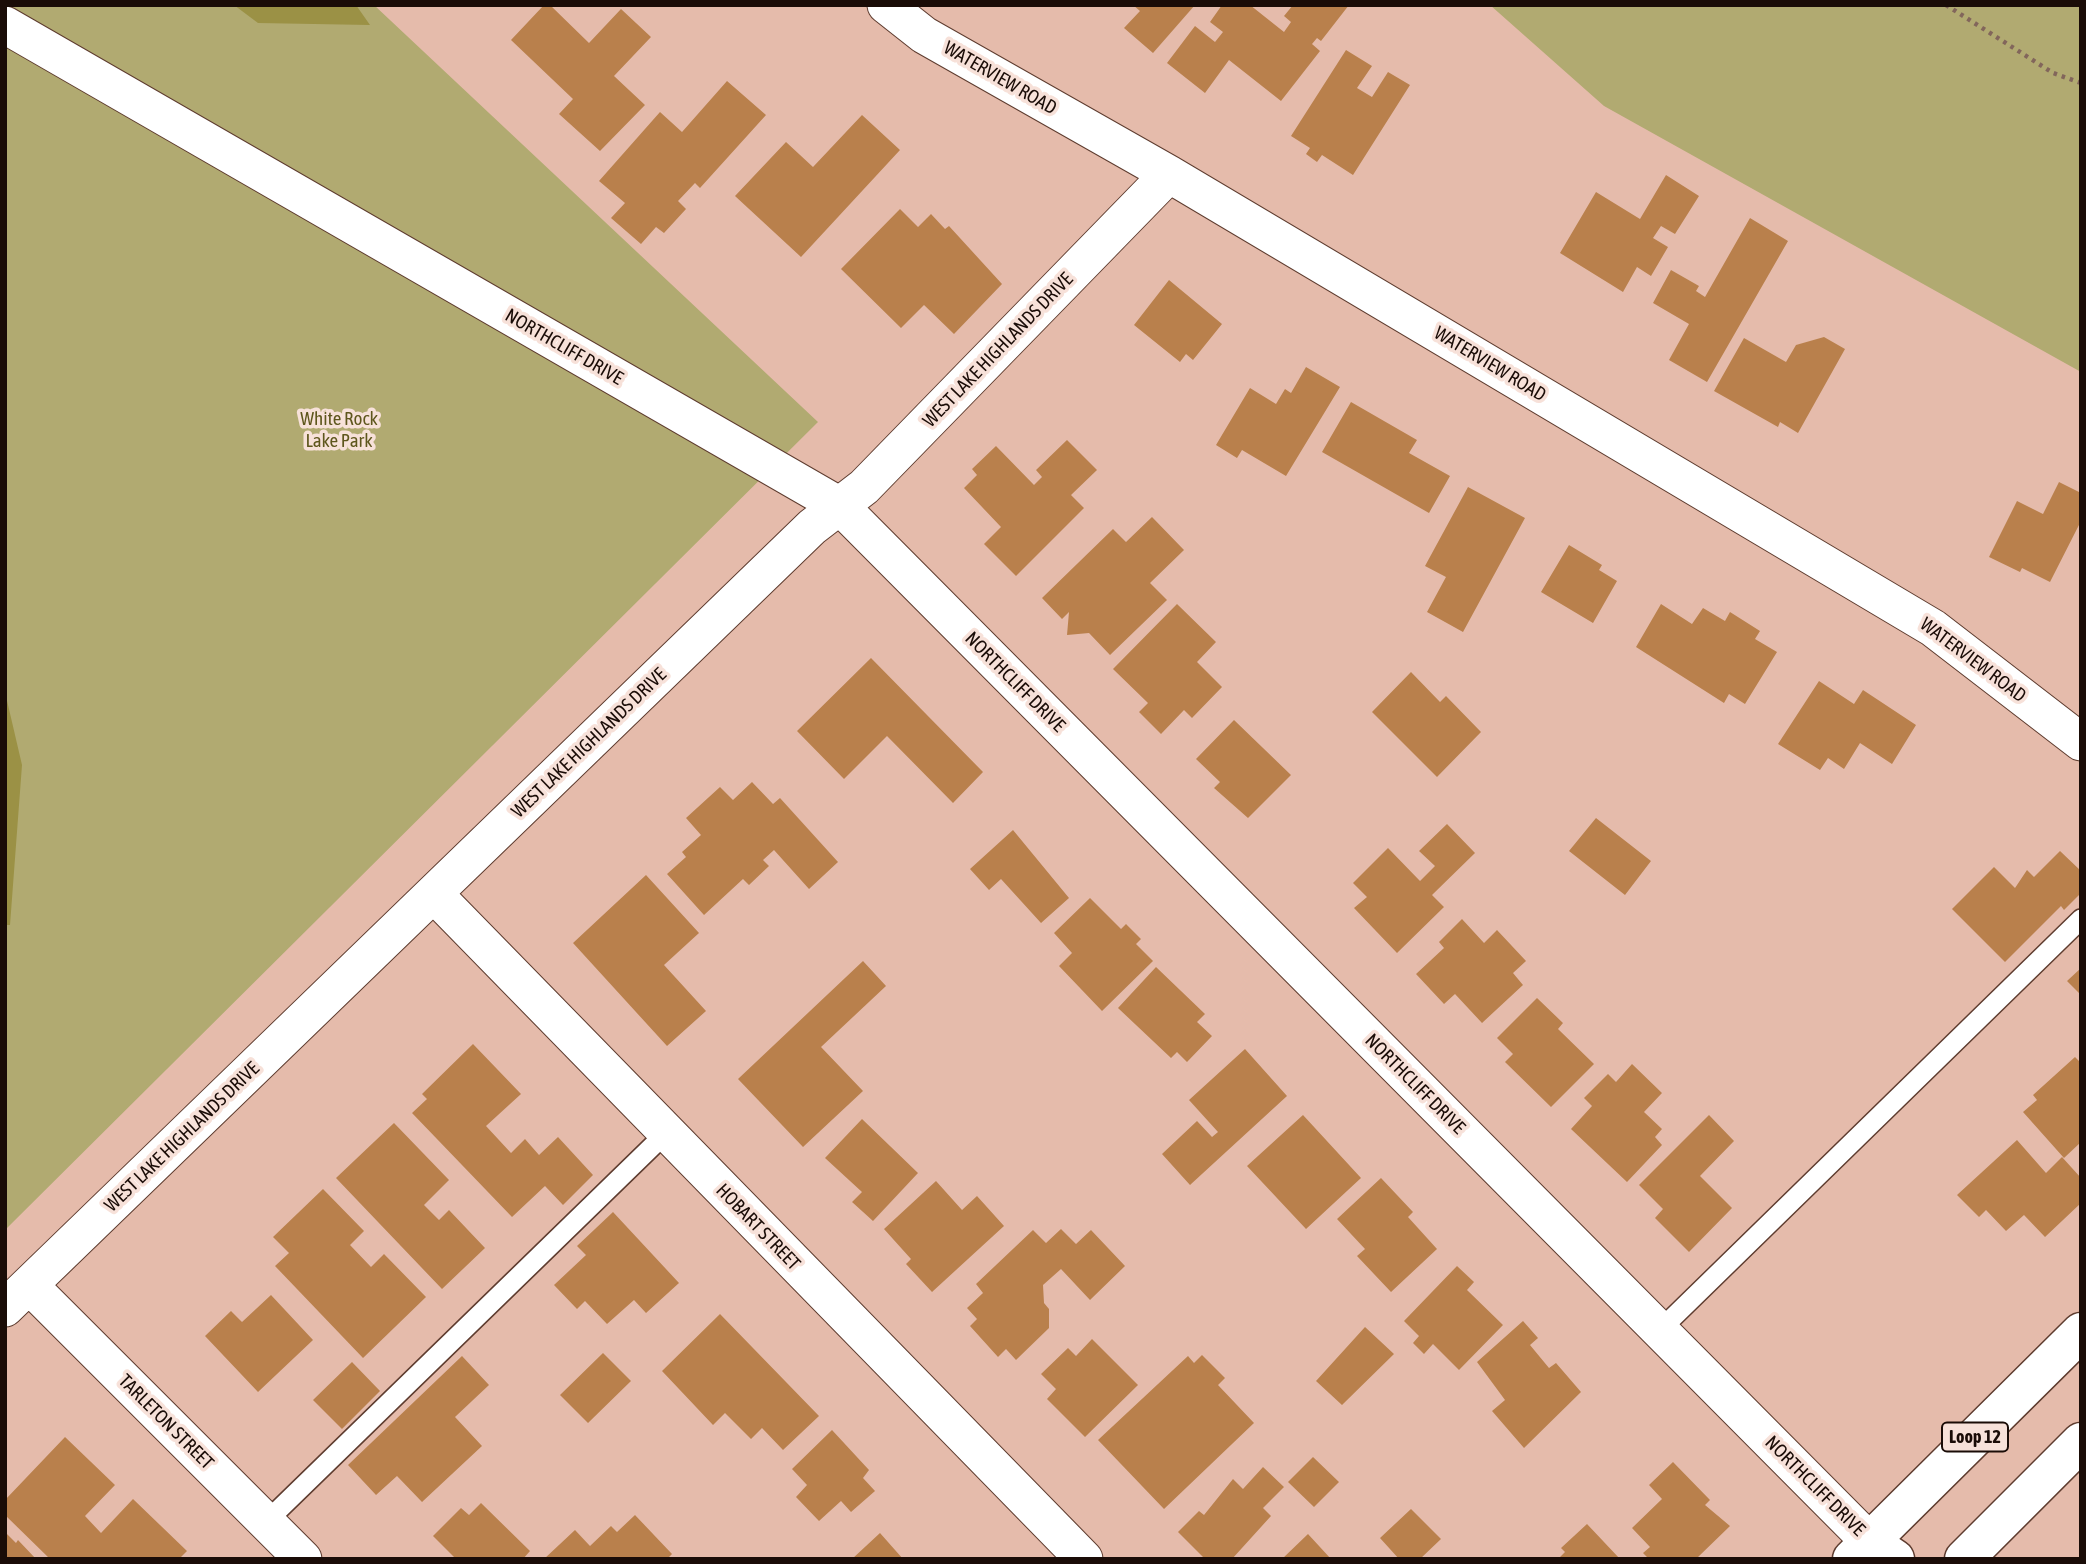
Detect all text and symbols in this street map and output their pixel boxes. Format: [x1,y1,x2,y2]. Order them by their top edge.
street label: WATERVIEW ROAD [939,36,1061,120]
street label: WEST LAKE HIGHLANDS DRIVE [918,268,1078,432]
street label: NORTHCLIFF DRIVE [501,304,627,390]
street label: WATERVIEW ROAD [1430,322,1550,406]
park label: White Rock Lake Park [300,408,378,452]
street label: WATERVIEW ROAD [1916,613,2030,707]
street label: NORTHCLIFF DRIVE [960,627,1070,737]
street label: WEST LAKE HIGHLANDS DRIVE [507,663,671,823]
street label: NORTHCLIFF DRIVE [1360,1029,1470,1139]
street label: WEST LAKE HIGHLANDS DRIVE [100,1057,264,1217]
street label: HOBART STREET [711,1179,805,1275]
street label: TARLETON STREET [114,1370,218,1474]
road number: Loop 12 [1942,1422,2008,1452]
street label: NORTHCLIFF DRIVE [1760,1431,1870,1541]

